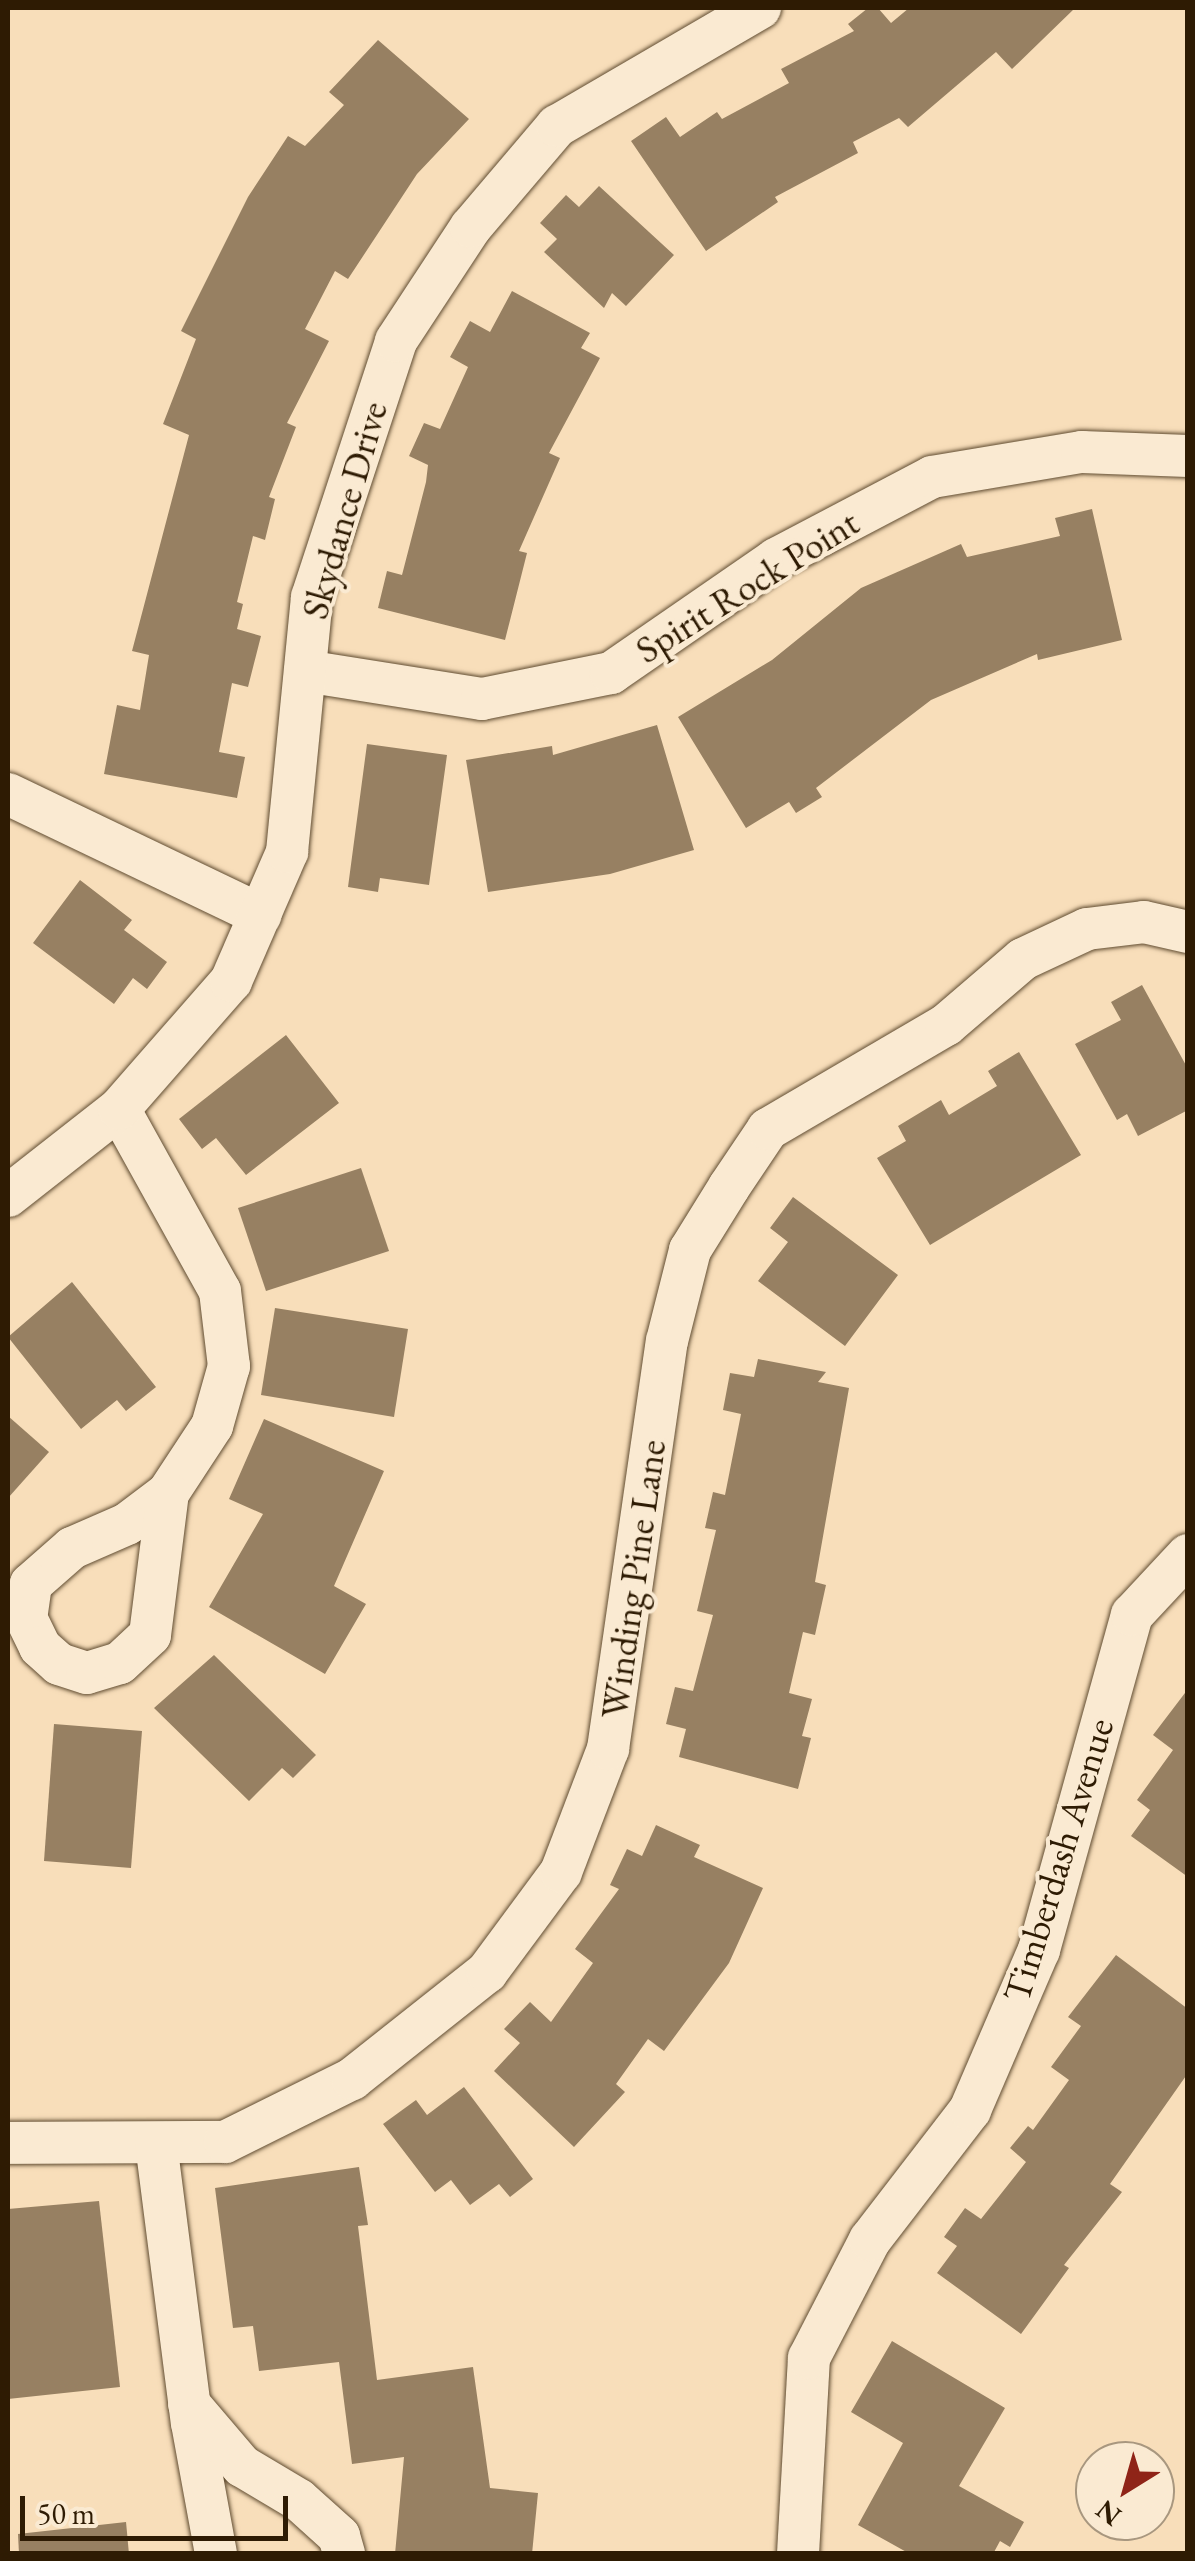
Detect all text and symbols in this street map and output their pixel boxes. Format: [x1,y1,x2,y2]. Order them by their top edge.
street label: Skydance Drive [291,396,397,624]
street label: Spirit Rock Point [627,499,867,673]
street label: Winding Pine Lane [591,1437,675,1721]
street label: Timberdash Avenue [993,1713,1123,2007]
north arrow [1075,2441,1175,2541]
scale bar [25,2476,292,2538]
text: N [1088,2492,1128,2535]
text: 50 m [37,2494,95,2533]

